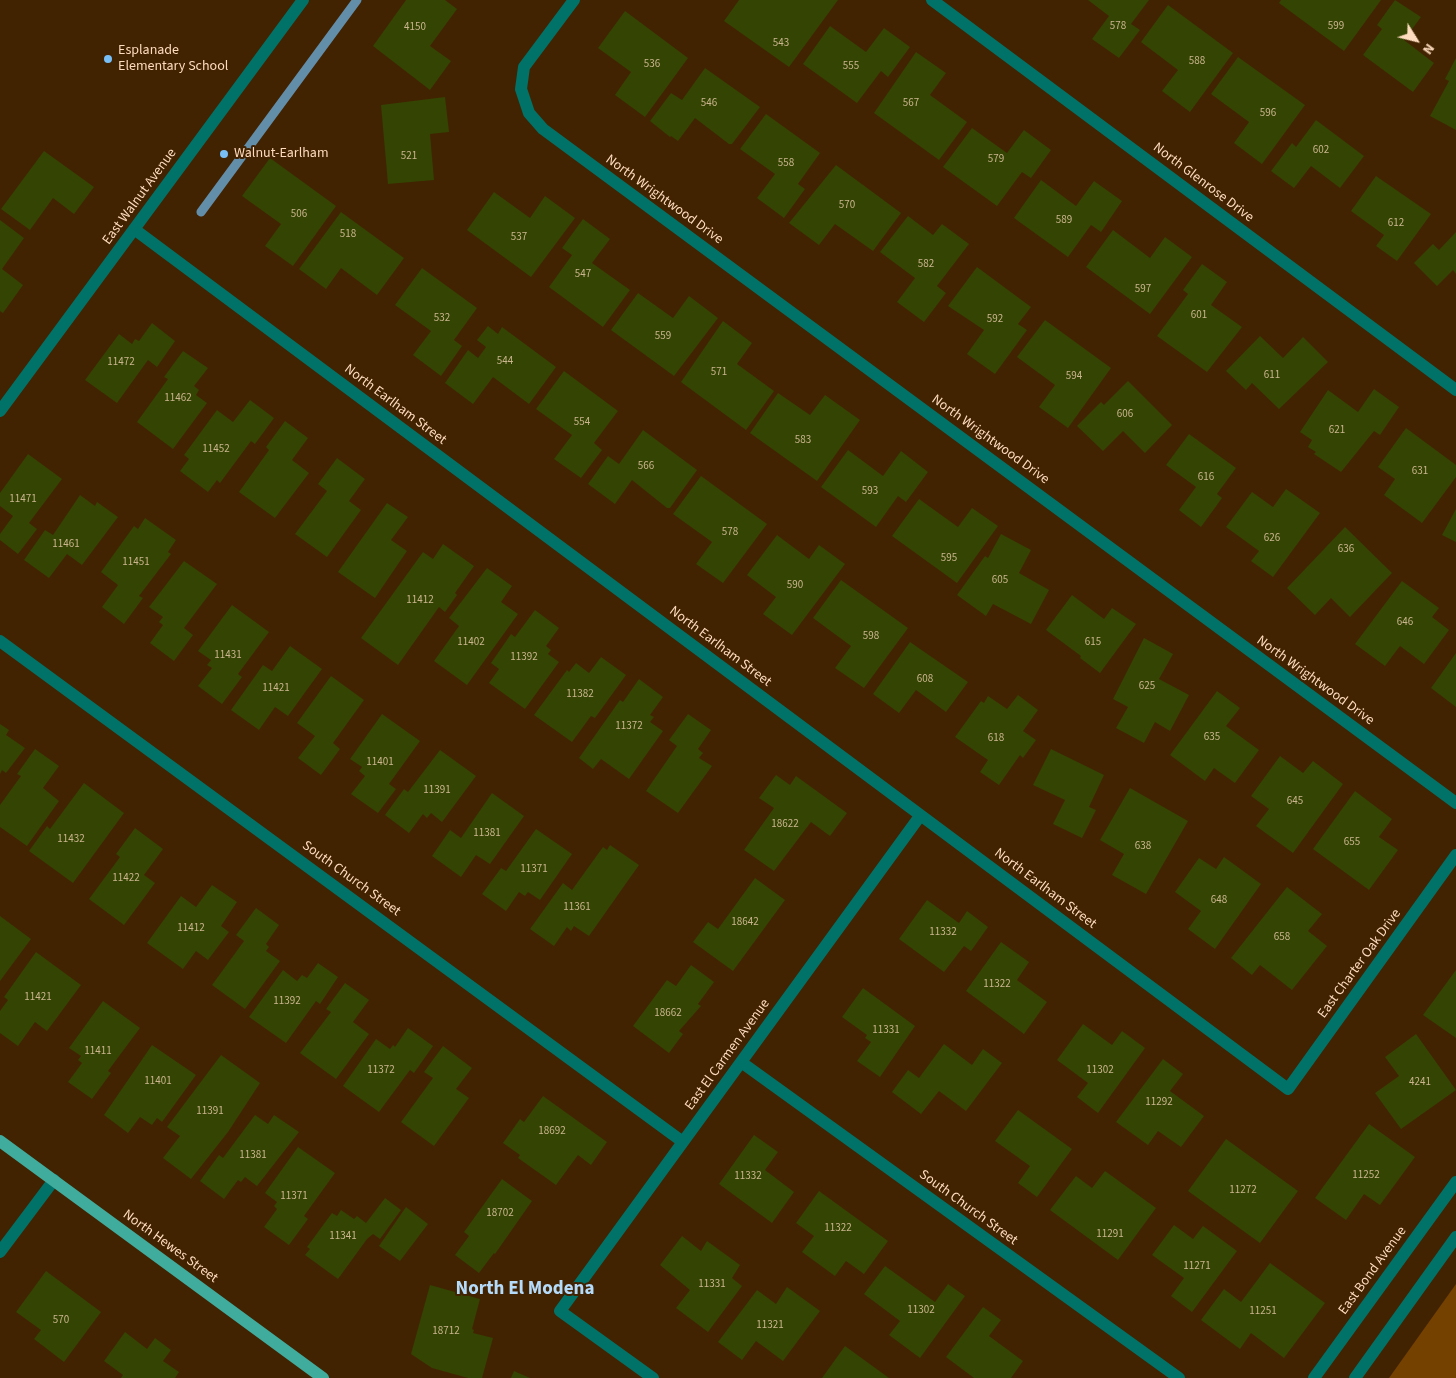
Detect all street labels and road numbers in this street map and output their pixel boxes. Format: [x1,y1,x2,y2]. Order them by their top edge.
street label: North Glenrose Drive [1149,140,1257,226]
street label: East Walnut Avenue [99,146,181,248]
street label: North Wrightwood Drive [602,152,726,248]
street label: North Earlham Street [341,361,449,449]
street label: North Wrightwood Drive [928,392,1052,488]
street label: North Earlham Street [666,603,774,691]
street label: North Wrightwood Drive [1253,633,1377,729]
street label: South Church Street [298,838,404,920]
street label: North Earlham Street [991,845,1099,933]
street label: East Charter Oak Drive [1315,906,1405,1022]
street label: East El Carmen Avenue [682,996,774,1114]
street label: South Church Street [915,1167,1021,1249]
street label: North Hewes Street [119,1207,221,1287]
street label: East Bond Avenue [1335,1224,1411,1318]

